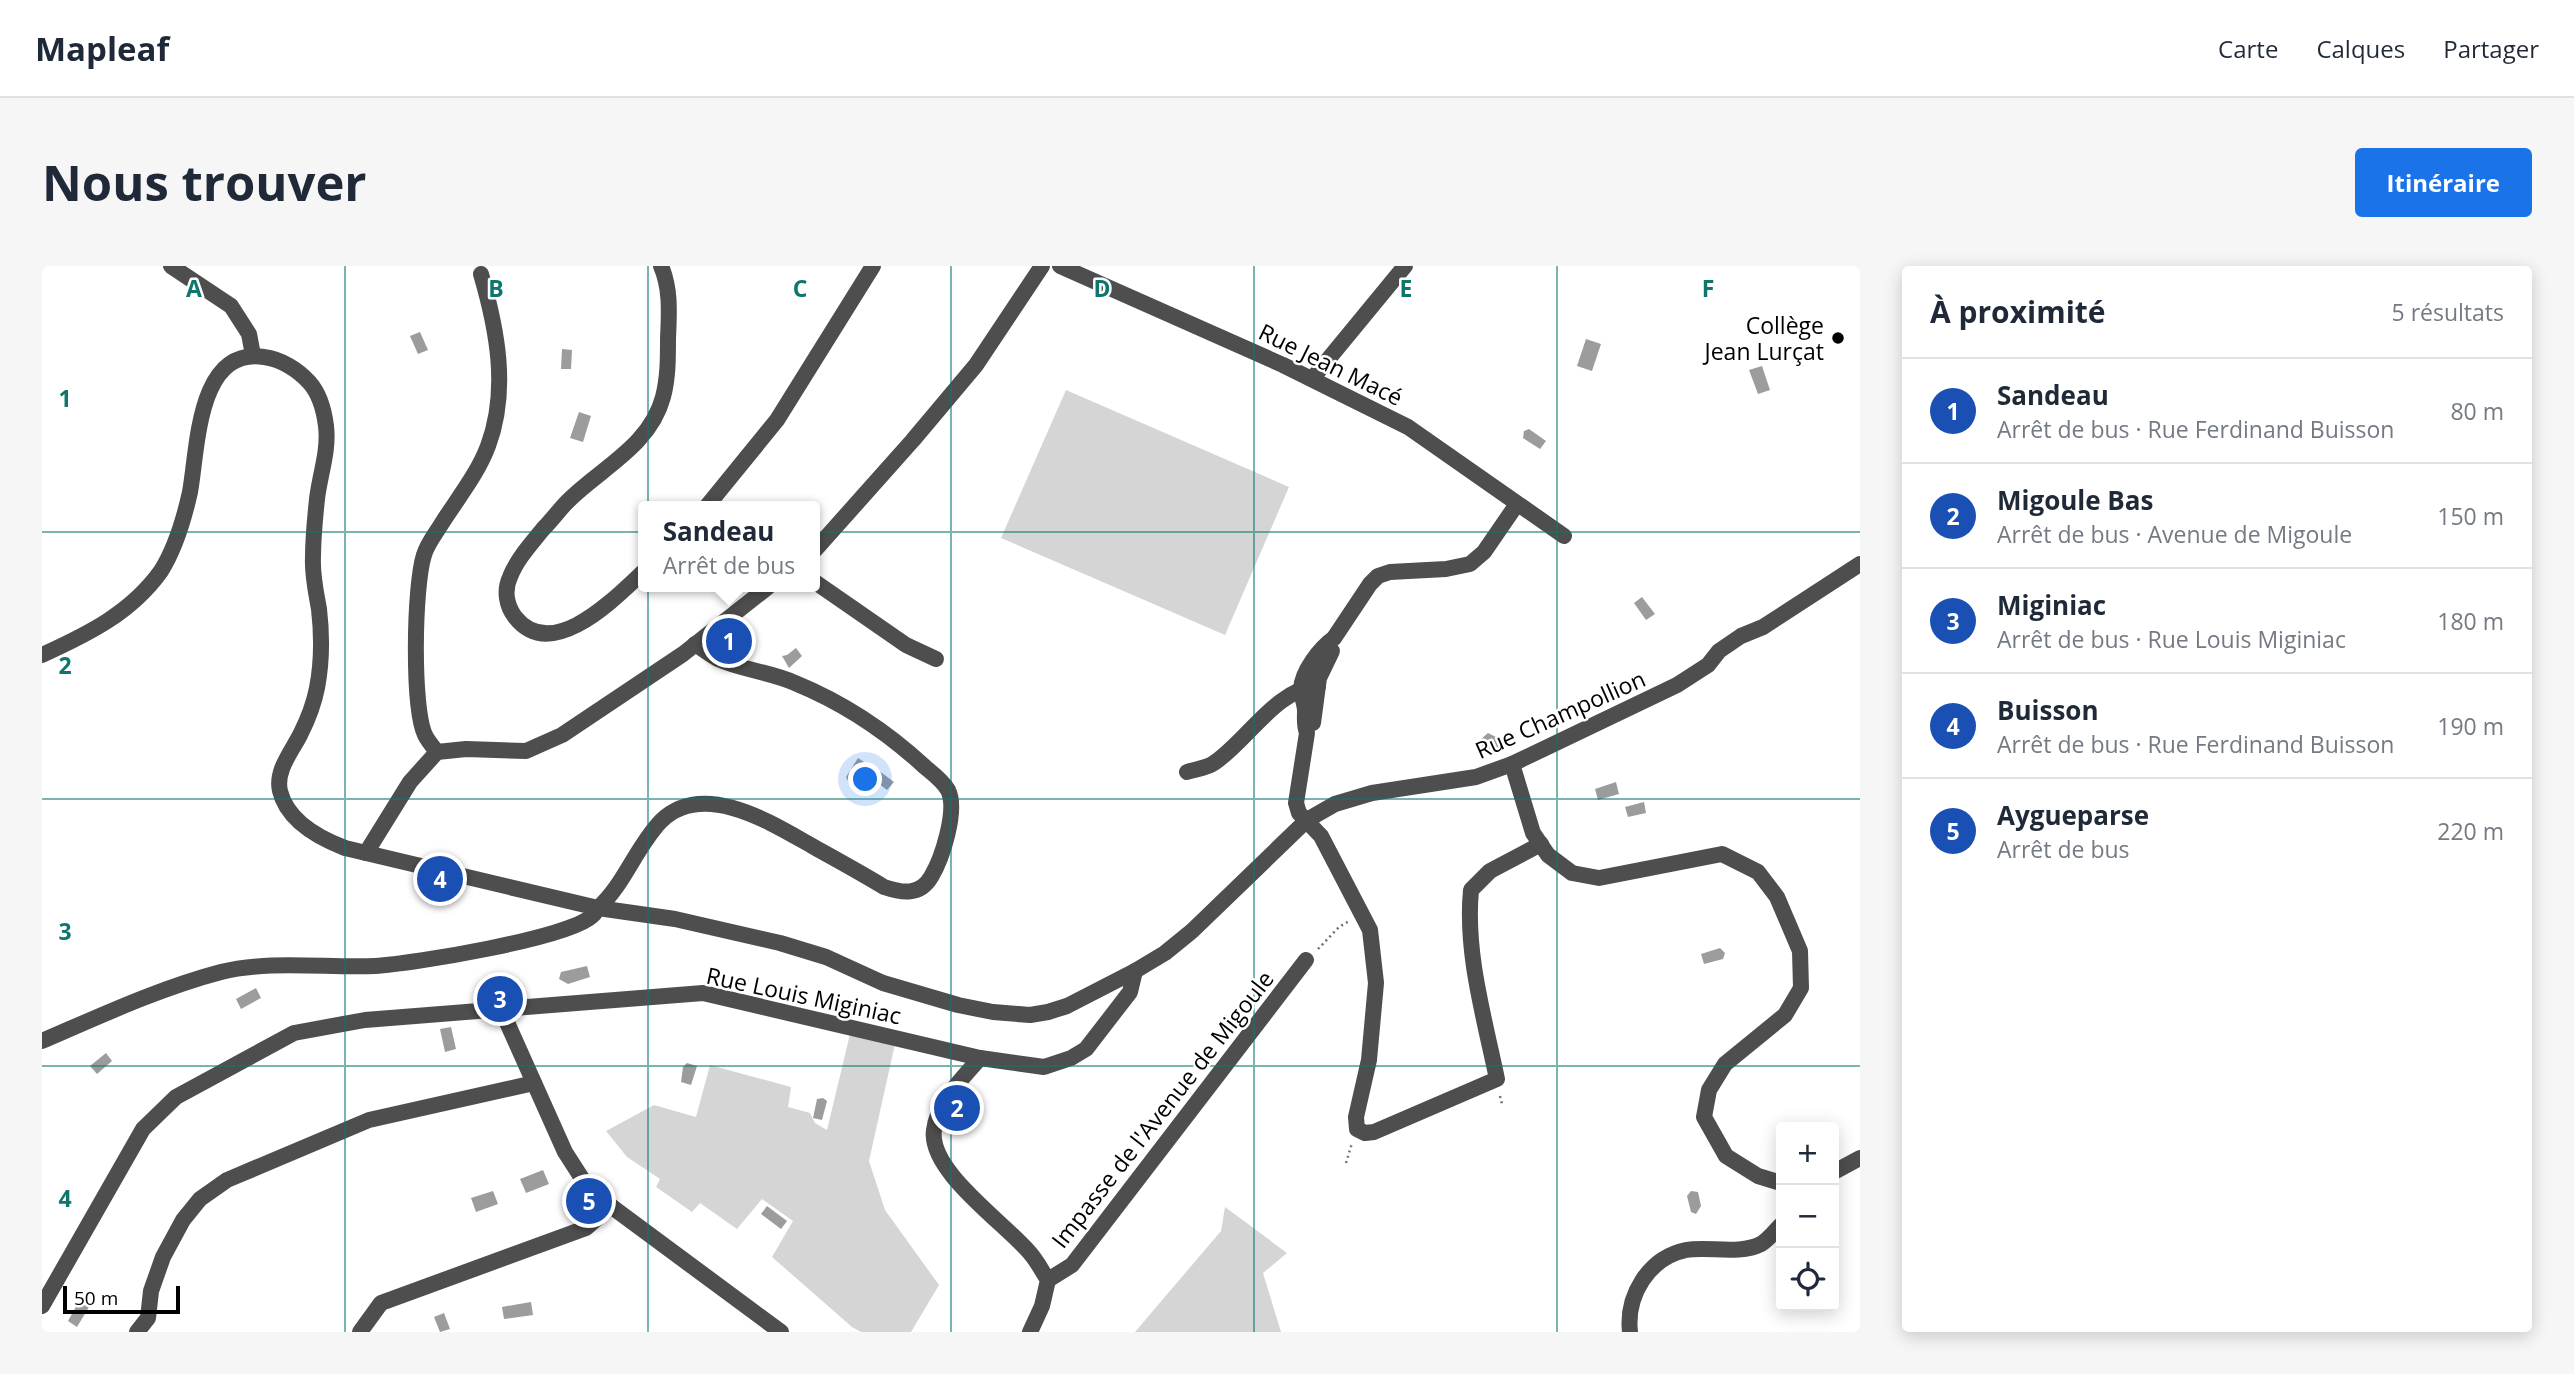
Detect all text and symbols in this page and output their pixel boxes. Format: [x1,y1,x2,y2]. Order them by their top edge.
text: Mapleaf [35,26,169,71]
text: Carte [2218,32,2278,65]
text: Calques [2316,32,2405,65]
text: Partager [2443,32,2539,65]
button: Itinéraire [2355,148,2532,217]
text: Nous trouver [42,149,367,215]
text: A [186,272,202,304]
text: B [488,272,504,304]
text: C [793,272,807,304]
text: D [1093,272,1111,304]
text: E [1400,272,1412,304]
text: F [1702,272,1714,304]
text: À proximité [1930,291,2106,332]
text: 5 résultats [2392,296,2504,328]
place label: Collège Jean Lurçat [1703,309,1824,367]
street label: Rue Jean Macé [1254,315,1408,413]
marker: Collège Jean Lurçat [1830,330,1846,346]
text: Sandeau [1997,377,2109,413]
text: 1 [58,382,72,414]
text: 1 [1946,395,1960,427]
text: 80 m [2450,395,2504,427]
text: Arrêt de bus · Rue Ferdinand Buisson [1997,413,2394,445]
text: Migoule Bas [1997,482,2153,518]
text: 2 [1946,500,1960,532]
text: 150 m [2437,500,2504,532]
popup [638,501,820,592]
text: Sandeau [663,513,774,549]
text: Arrêt de bus · Avenue de Migoule [1997,518,2352,550]
text: Arrêt de bus [663,549,795,581]
text: Miginiac [1997,587,2106,623]
text: 3 [1946,605,1960,637]
text: 180 m [2437,605,2504,637]
pin: 1 [706,615,752,667]
text: Arrêt de bus · Rue Louis Miginiac [1997,623,2346,655]
text: 2 [58,649,72,681]
street label: Rue Champollion [1470,662,1650,766]
text: Buisson [1997,692,2099,728]
text: 4 [1946,710,1960,742]
text: 190 m [2437,710,2504,742]
text: Arrêt de bus · Rue Ferdinand Buisson [1997,728,2394,760]
your location [848,762,882,796]
text: Aygueparse [1997,797,2149,833]
text: 5 [1946,815,1960,847]
text: 220 m [2437,815,2504,847]
text: Arrêt de bus [1997,833,2130,865]
pin: 4 [417,853,463,905]
text: 3 [58,915,72,947]
street label: Rue Louis Miginiac [704,959,904,1031]
street label: Impasse de l'Avenue de Migoule [1044,964,1280,1254]
pin: 3 [477,973,523,1025]
pin: 2 [934,1082,980,1134]
map controls [1776,1122,1839,1311]
button: + [1776,1122,1839,1185]
pin: 5 [566,1175,612,1227]
text: 4 [58,1182,72,1214]
button: − [1776,1185,1839,1248]
button: locate [1776,1248,1839,1311]
scale bar [63,1283,180,1315]
text: 50 m [74,1285,118,1311]

